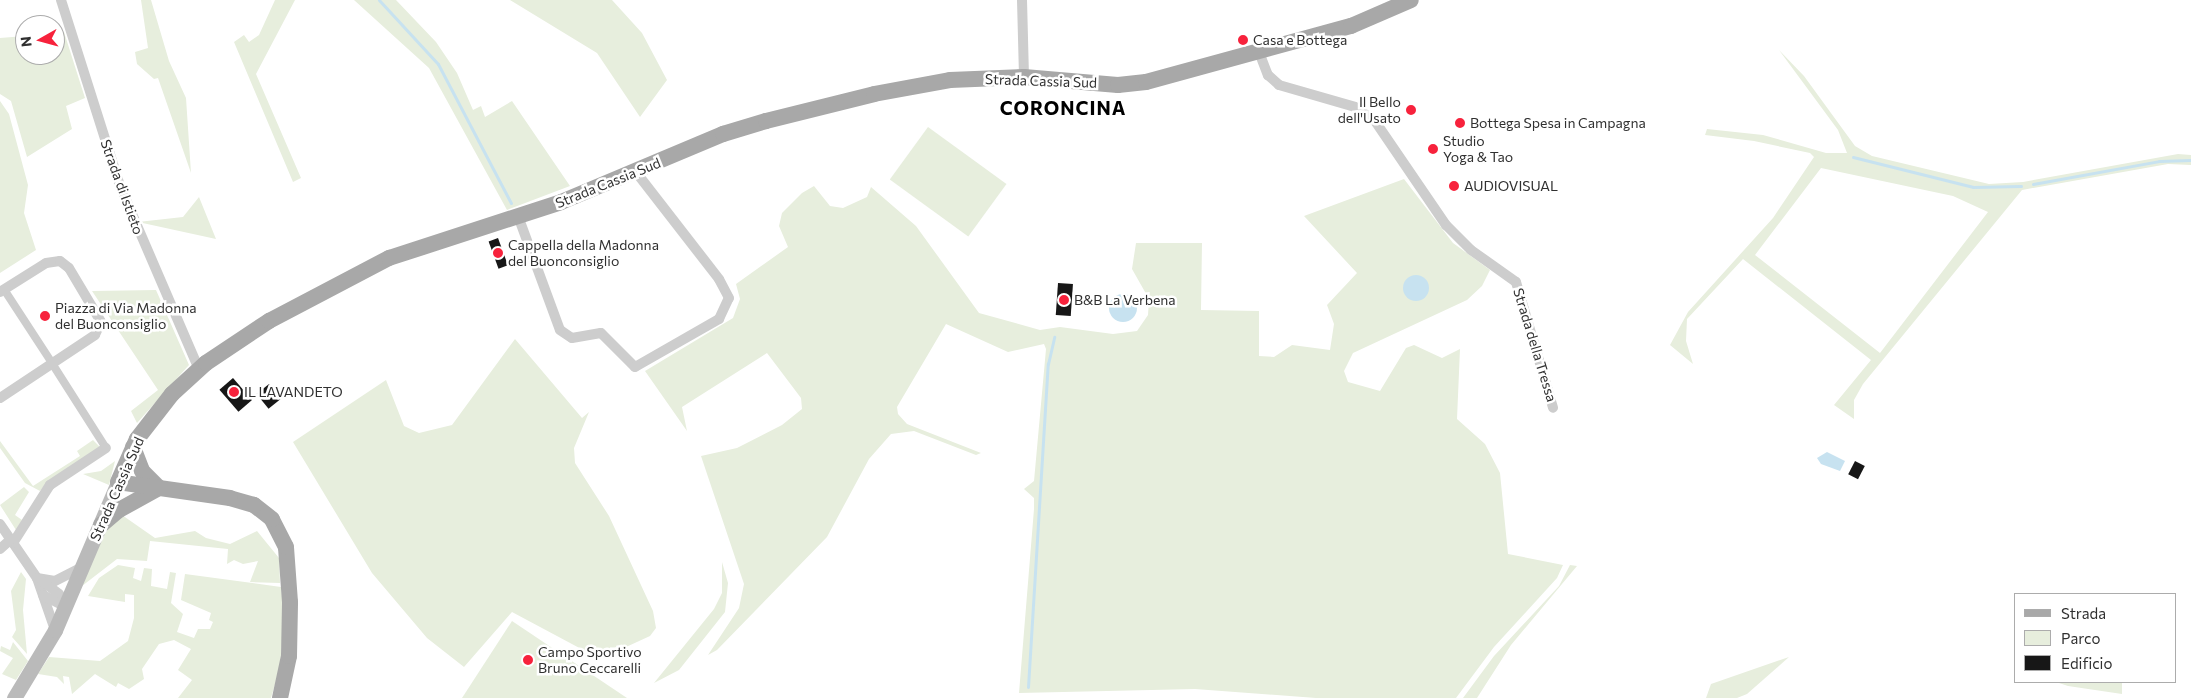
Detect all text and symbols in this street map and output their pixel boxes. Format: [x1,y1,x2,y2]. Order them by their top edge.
north arrow [15,15,65,65]
place label: Casa e Bottega [1253,32,1347,48]
marker: Casa e Bottega [1237,34,1249,46]
text: N [17,36,35,48]
street label: Strada Cassia Sud [985,71,1097,91]
place label: Il Bello dell'Usato [1338,94,1401,126]
district label: CORONCINA [999,97,1127,119]
marker: Il Bello dell'Usato [1405,104,1417,116]
place label: Bottega Spesa in Campagna [1470,115,1646,131]
marker: Bottega Spesa in Campagna [1454,117,1466,129]
place label: Studio Yoga & Tao [1443,133,1513,166]
street label: Strada di Istieto [97,137,147,237]
marker: Studio Yoga & Tao [1427,143,1439,155]
street label: Strada Cassia Sud [553,154,663,212]
place label: AUDIOVISUAL [1464,178,1558,194]
marker: AUDIOVISUAL [1448,180,1460,192]
place label: Cappella della Madonna del Buonconsiglio [508,237,659,270]
marker: Cappella della Madonna del Buonconsiglio [492,247,504,259]
street label: Strada della Tressa [1510,286,1560,404]
place label: B&B La Verbena [1074,292,1176,308]
marker: B&B La Verbena [1058,294,1070,306]
place label: Piazza di Via Madonna del Buonconsiglio [55,300,197,332]
marker: Piazza di Via Madonna del Buonconsiglio [39,310,51,322]
place label: IL LAVANDETO [244,384,343,400]
marker: IL LAVANDETO [228,386,240,398]
street label: Strada Cassia Sud [87,434,147,544]
legend [2014,593,2176,683]
text: Strada [2061,604,2106,622]
text: Parco [2061,629,2100,647]
place label: Campo Sportivo Bruno Ceccarelli [538,644,642,676]
marker: Campo Sportivo Bruno Ceccarelli [522,654,534,666]
text: Edificio [2061,654,2112,672]

